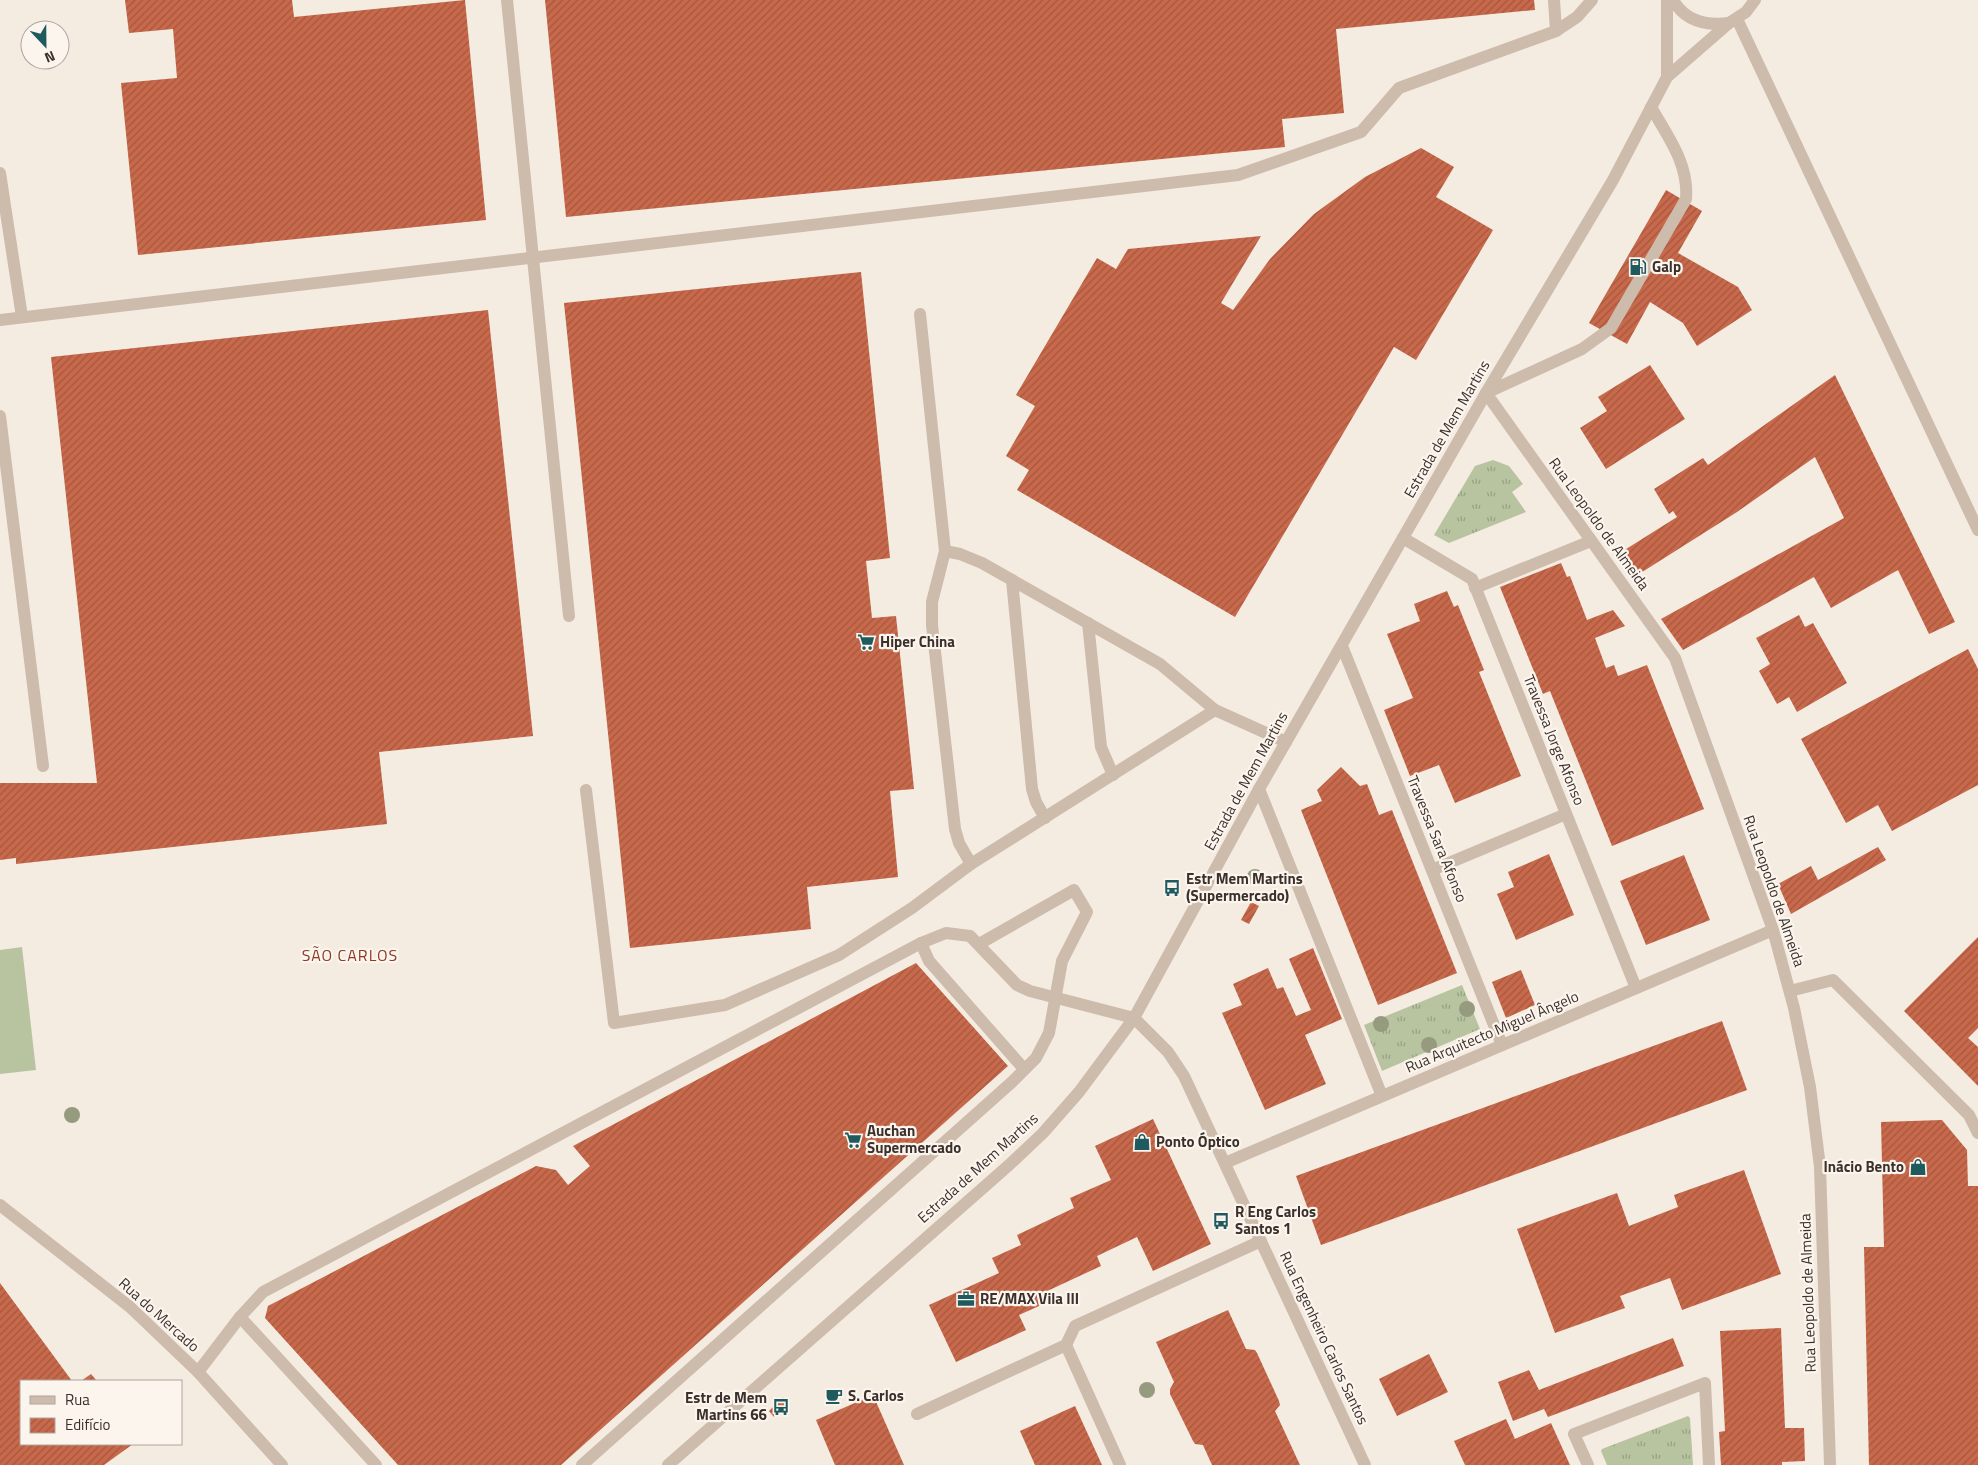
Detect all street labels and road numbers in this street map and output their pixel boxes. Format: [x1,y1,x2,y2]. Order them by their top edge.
street label: Estrada de Mem Martins [1398,356,1495,502]
street label: Rua Leopoldo de Almeida [1543,453,1656,595]
street label: Travessa Jorge Afonso [1518,671,1591,809]
street label: Estrada de Mem Martins [1198,707,1293,854]
street label: Travessa Sara Afonso [1402,772,1473,906]
street label: Rua Leopoldo de Almeida [1738,812,1811,970]
street label: Rua Arquitecto Miguel Ângelo [1401,984,1582,1079]
street label: Estrada de Mem Martins [912,1107,1043,1228]
street label: Rua Leopoldo de Almeida [1793,1213,1822,1373]
street label: Rua Engenheiro Carlos Santos [1274,1247,1375,1428]
street label: Rua do Mercado [114,1272,205,1357]

